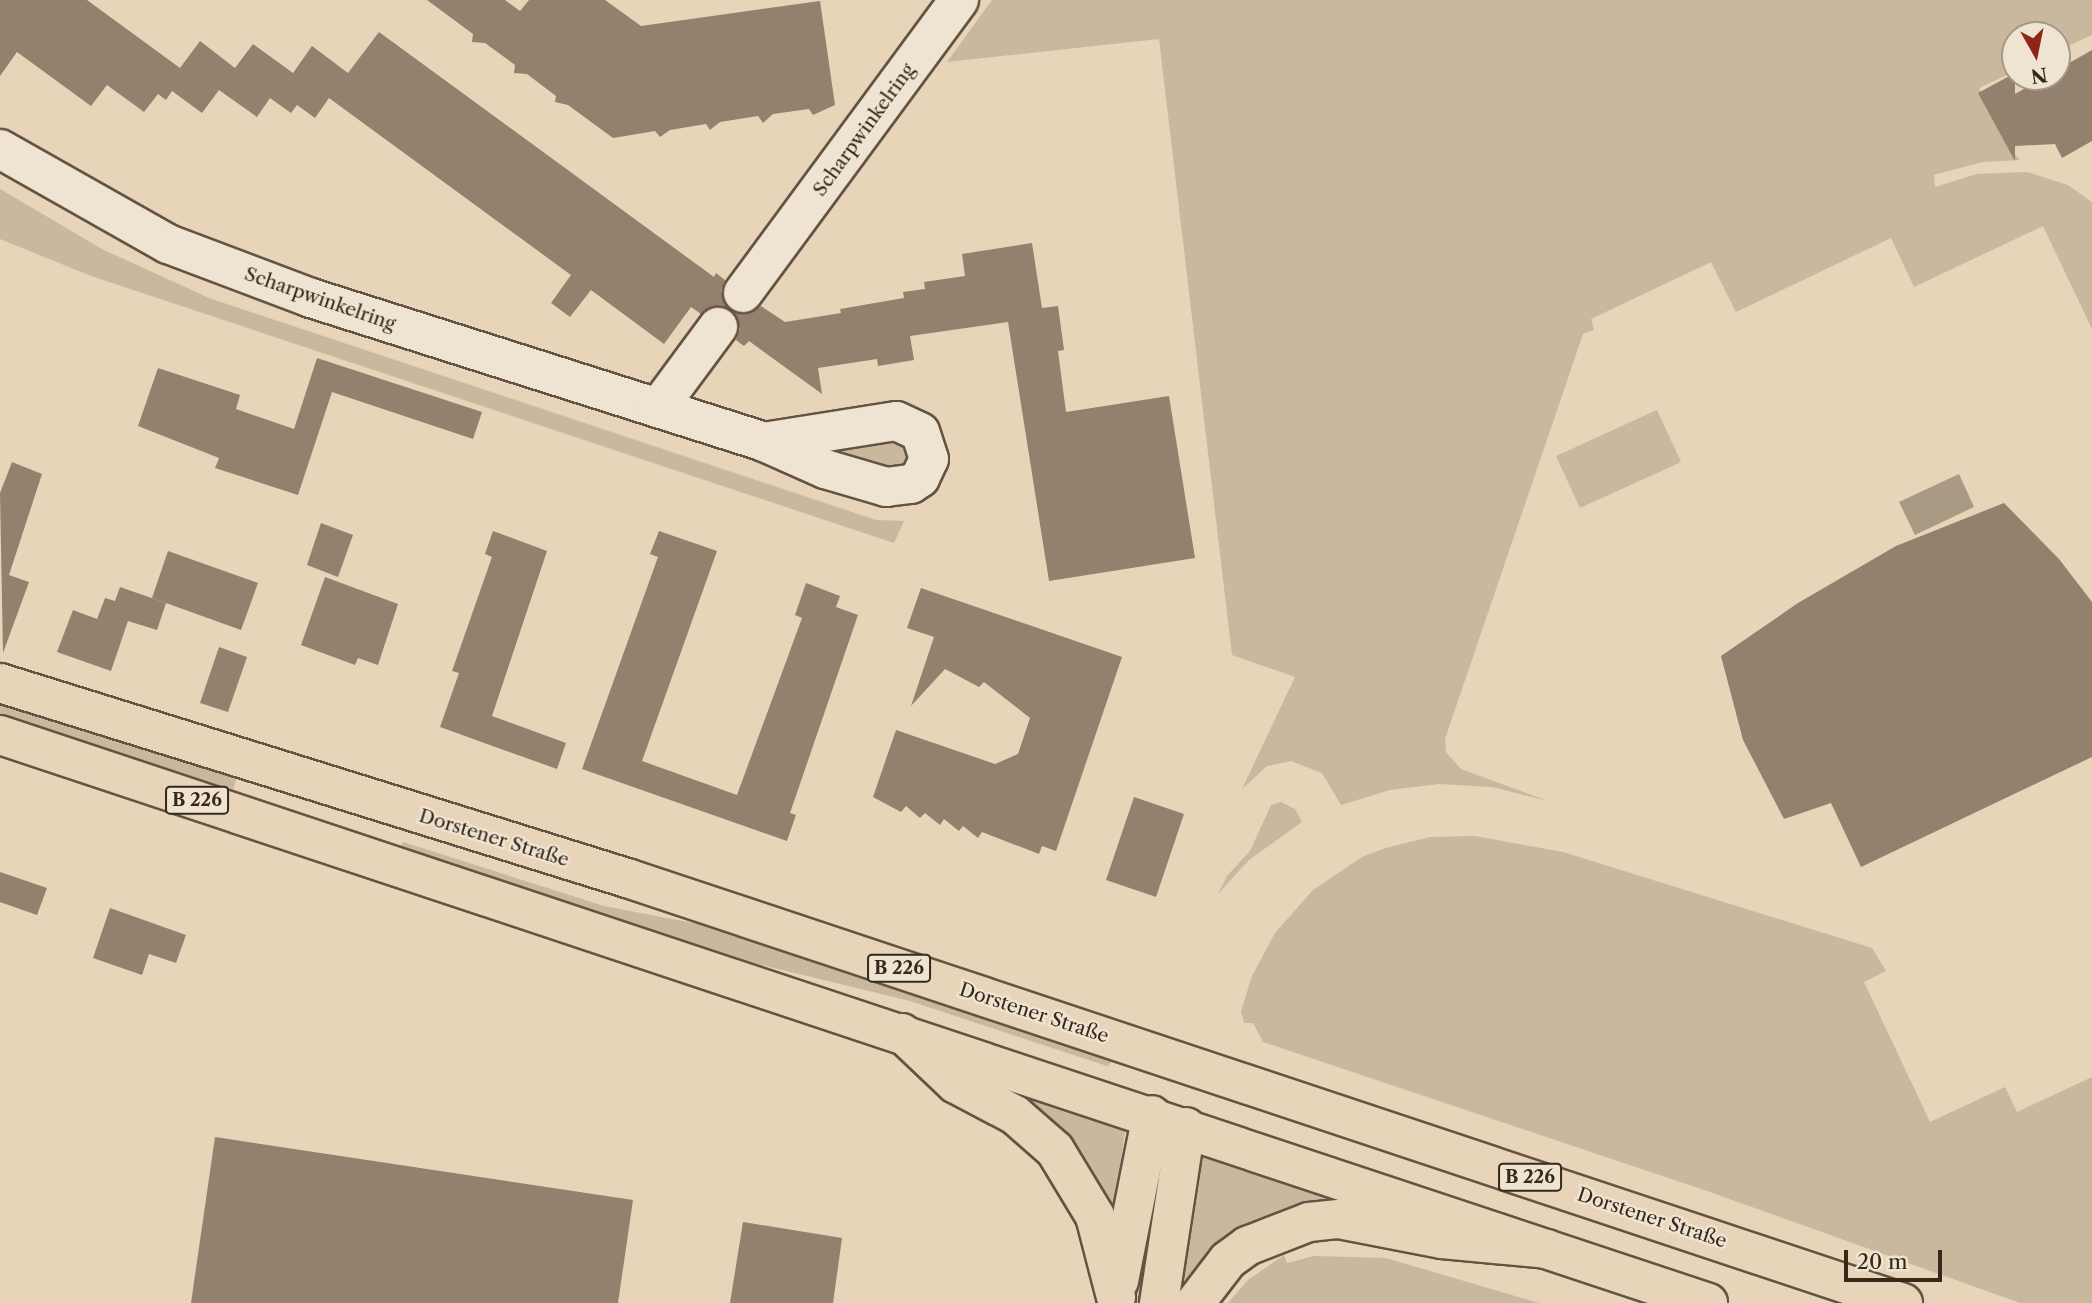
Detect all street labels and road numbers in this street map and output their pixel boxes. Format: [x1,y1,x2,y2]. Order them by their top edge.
street label: Scharpwinkelring [808,59,920,201]
street label: Scharpwinkelring [242,262,398,336]
road number: B 226 [164,786,230,814]
street label: Dorstener Straße [416,804,572,872]
road number: B 226 [866,953,932,982]
street label: Dorstener Straße [956,978,1112,1048]
road number: B 226 [1497,1162,1563,1192]
street label: Dorstener Straße [1574,1183,1730,1253]

